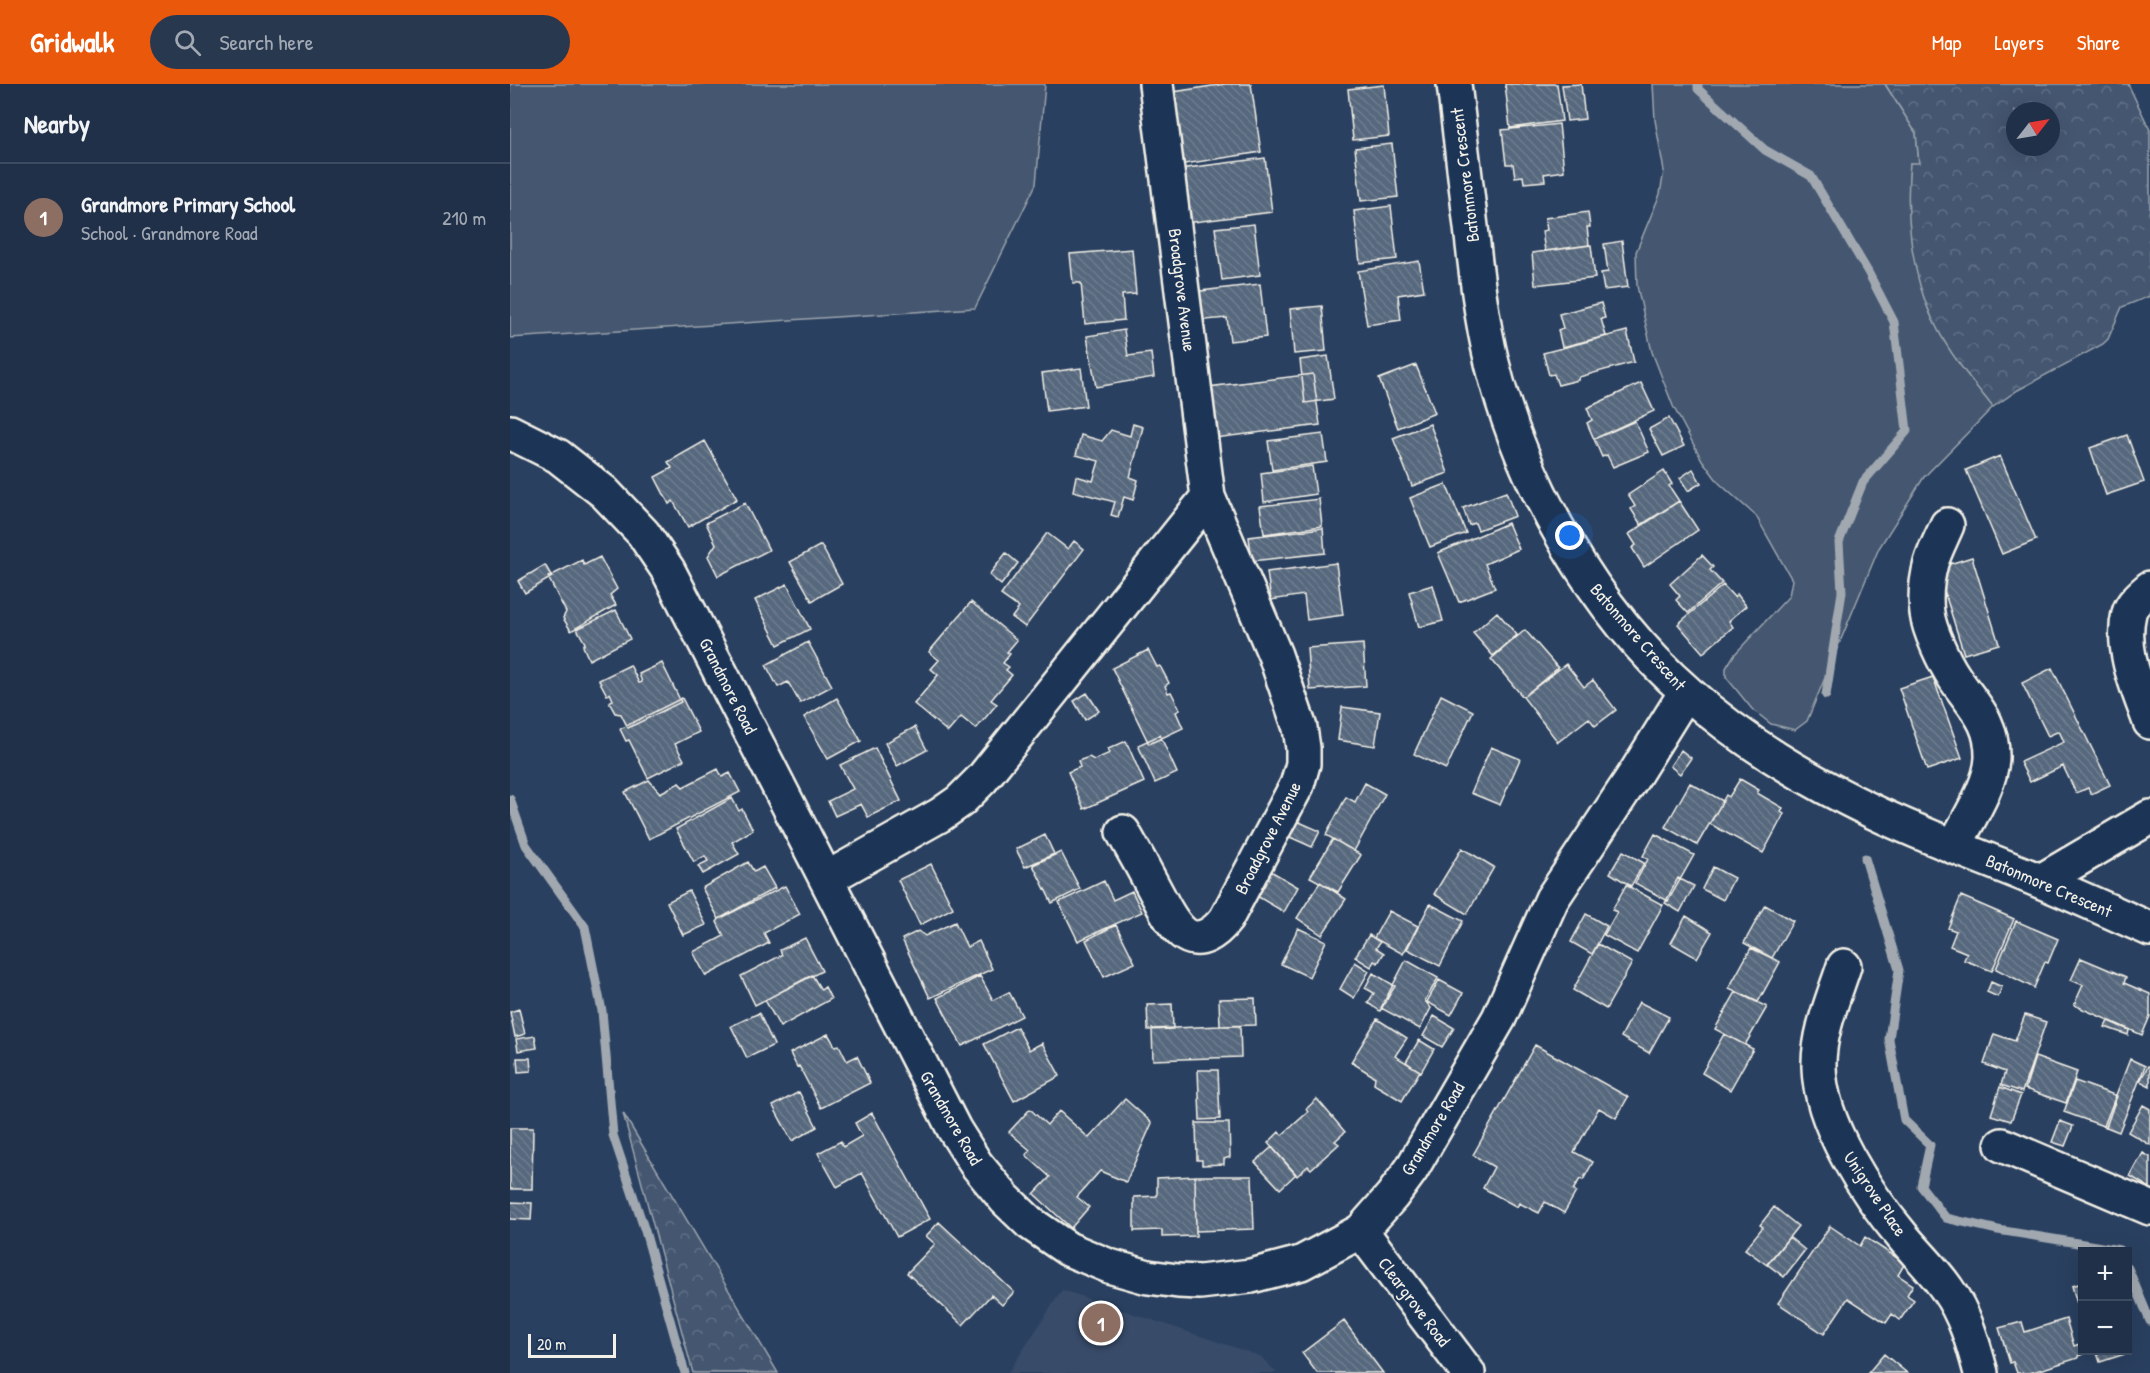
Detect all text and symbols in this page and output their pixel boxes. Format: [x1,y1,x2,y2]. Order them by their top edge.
search box [150,15,570,69]
text: Gridwalk [30,23,114,61]
icon: search [171,26,204,59]
text: Search here [219,27,313,57]
text: Map [1932,28,1961,57]
text: Layers [1994,28,2044,57]
text: Share [2077,28,2120,57]
north arrow [2006,102,2060,156]
text: Nearby [24,106,90,141]
street label: Batonmore Crescent [1444,106,1485,244]
text: Grandmore Primary School [81,189,295,219]
text: 1 [40,204,47,231]
text: 210 m [442,204,486,231]
text: School · Grandmore Road [81,219,258,246]
street label: Broadgrove Avenue [1163,227,1202,353]
your location [1555,521,1584,550]
street label: Batonmore Crescent [1585,578,1693,696]
street label: Grandmore Road [693,633,763,738]
street label: Broadgrove Avenue [1228,777,1307,899]
street label: Batonmore Crescent [1982,848,2117,924]
street label: Grandmore Road [914,1066,989,1169]
street label: Grandmore Road [1395,1077,1470,1180]
street label: Unigrove Place [1838,1146,1913,1241]
map controls [2078,1247,2132,1355]
button: + [2078,1247,2132,1301]
street label: Cleargrove Road [1373,1252,1456,1352]
pin: 1 [1082,1300,1120,1346]
button: − [2078,1301,2132,1355]
scale bar [528,1331,616,1358]
text: 20 m [537,1333,566,1355]

